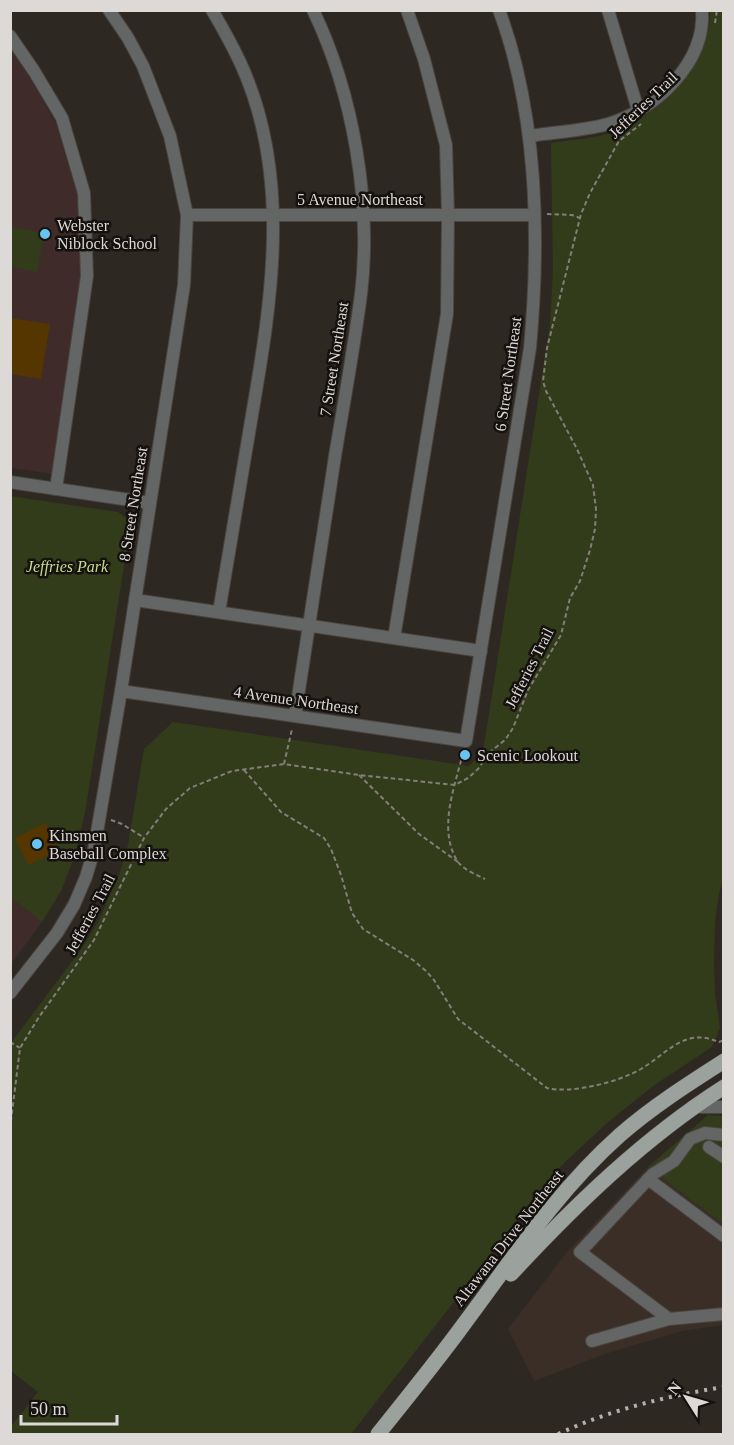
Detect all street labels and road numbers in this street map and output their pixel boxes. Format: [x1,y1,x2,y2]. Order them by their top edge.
street label: Jefferies Trail [605,68,681,142]
street label: 5 Avenue Northeast [297,191,424,208]
street label: 7 Street Northeast [317,300,352,417]
street label: 6 Street Northeast [492,315,525,432]
street label: 8 Street Northeast [116,445,151,562]
street label: Jefferies Trail [501,624,557,711]
street label: 4 Avenue Northeast [232,683,360,717]
street label: Jefferies Trail [62,871,118,957]
street label: Altawana Drive Northeast [450,1166,567,1309]

